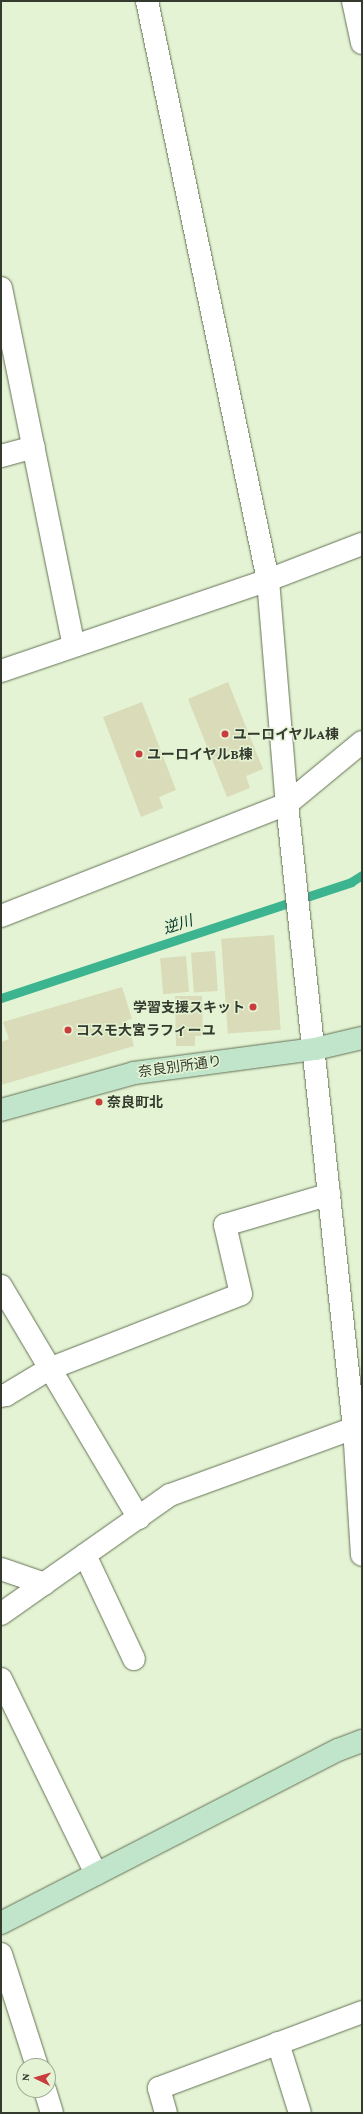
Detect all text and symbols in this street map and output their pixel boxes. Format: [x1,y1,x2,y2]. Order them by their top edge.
place label: ユーロイヤルA棟 [233,726,339,742]
marker: ユーロイヤルA棟 [220,729,230,739]
place label: ユーロイヤルB棟 [147,746,253,762]
marker: ユーロイヤルB棟 [134,749,144,759]
water label: 逆川 [161,912,195,938]
place label: 学習支援スキット [133,999,245,1015]
marker: 学習支援スキット [248,1002,258,1012]
place label: コスモ大宮ラフィーユ [76,1022,216,1038]
marker: コスモ大宮ラフィーユ [63,1025,73,1035]
street label: 奈良別所通り [137,1052,223,1080]
place label: 奈良町北 [107,1094,163,1110]
marker: 奈良町北 [94,1097,104,1107]
north arrow [16,2058,56,2098]
text: N [19,2073,31,2081]

